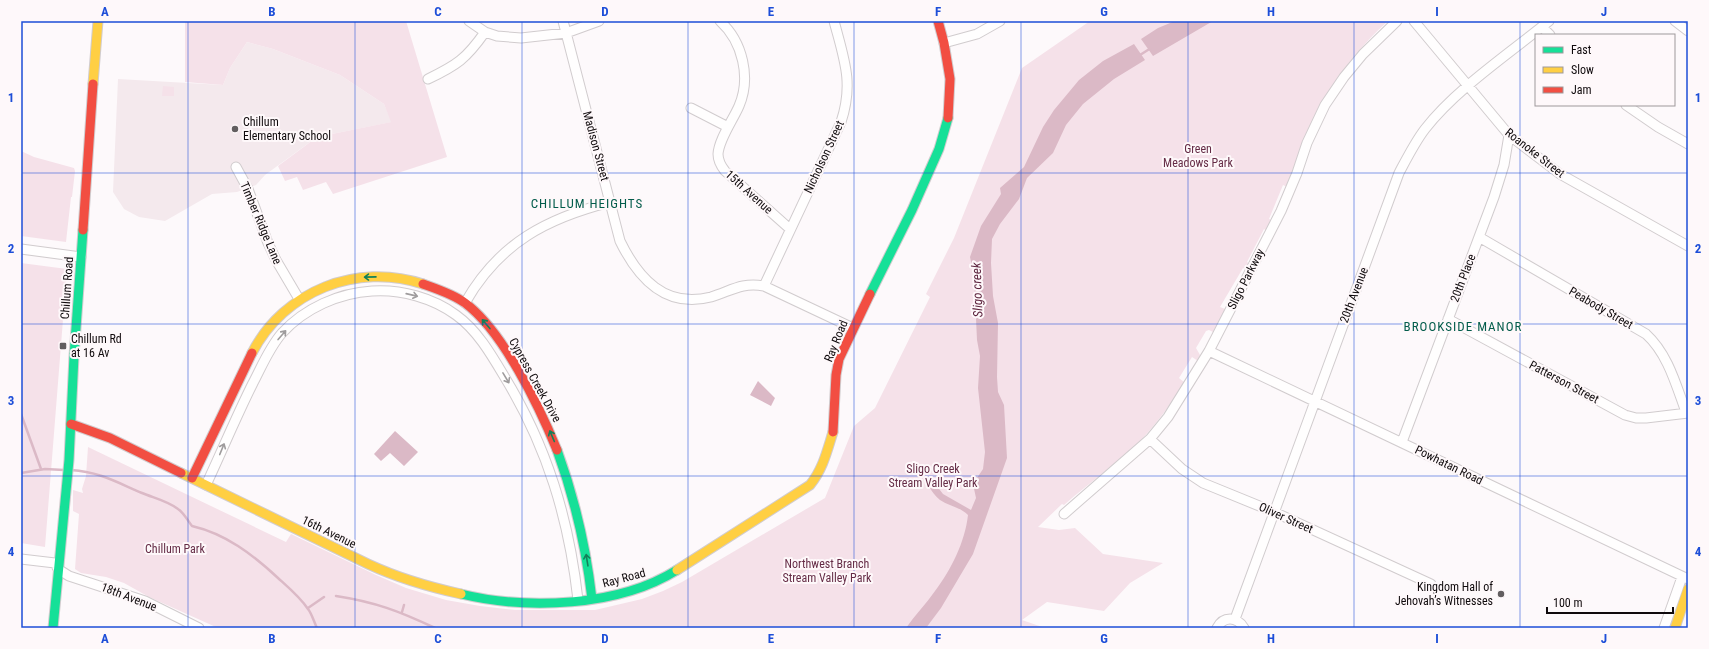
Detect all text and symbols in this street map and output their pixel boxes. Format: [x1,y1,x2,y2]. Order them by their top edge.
text: A [101,4,109,19]
text: B [268,4,276,19]
text: C [434,4,442,19]
text: D [601,4,609,19]
text: E [768,4,775,19]
text: F [935,4,941,19]
text: G [1100,4,1108,19]
text: H [1267,4,1275,19]
text: I [1435,4,1439,19]
text: J [1601,4,1607,19]
legend [1535,34,1675,106]
text: Fast [1571,43,1592,57]
text: Slow [1571,63,1594,77]
text: Jam [1571,83,1592,97]
text: 1 [8,90,14,105]
text: 1 [1695,90,1701,105]
street label: Madison Street [580,110,612,183]
place label: Chillum Elementary School [243,115,331,143]
street label: Nicholson Street [801,118,847,196]
marker: Chillum Elementary School [230,124,240,134]
street label: Roanoke Street [1502,125,1568,181]
park label: Green Meadows Park [1163,142,1234,170]
street label: 15th Avenue [723,167,776,217]
street label: Timber Ridge Lane [237,180,285,267]
district label: CHILLUM HEIGHTS [531,196,643,211]
text: 2 [8,241,15,256]
text: 2 [1695,241,1702,256]
street label: Sligo Parkway [1225,246,1267,312]
street label: 20th Place [1447,252,1479,304]
street label: Chillum Road [58,256,76,320]
water label: Sligo creek [969,262,985,318]
street label: 20th Avenue [1337,265,1371,325]
one-way arrow [364,273,377,280]
street label: Peabody Street [1566,284,1636,332]
one-way arrow [405,292,418,300]
street label: Ray Road [821,318,851,364]
one-way arrow [481,319,490,329]
district label: BROOKSIDE MANOR [1404,319,1522,334]
one-way arrow [277,329,286,340]
place label: Chillum Rd at 16 Av [71,332,122,360]
street label: Cypress Creek Drive [506,335,564,425]
marker: Chillum Rd at 16 Av [58,341,68,351]
street label: Patterson Street [1527,358,1602,406]
one-way arrow [503,372,511,384]
text: 3 [8,393,14,408]
text: 3 [1695,393,1701,408]
one-way arrow [547,430,555,442]
street label: Powhatan Road [1413,443,1485,488]
one-way arrow [218,444,226,456]
park label: Sligo Creek Stream Valley Park [889,462,978,490]
street label: Oliver Street [1257,500,1316,536]
street label: 16th Avenue [300,513,359,551]
park label: Chillum Park [145,542,206,556]
text: 4 [8,544,15,559]
text: 4 [1695,544,1702,559]
one-way arrow [583,554,591,567]
park label: Northwest Branch Stream Valley Park [783,557,872,585]
street label: Ray Road [601,566,647,590]
street label: 18th Avenue [99,580,159,614]
place label: Kingdom Hall of Jehovah’s Witnesses [1395,580,1493,608]
marker: Kingdom Hall of Jehovah’s Witnesses [1496,589,1506,599]
scale bar [1547,589,1673,615]
text: 100 m [1553,596,1583,610]
text: A [101,631,109,646]
text: B [268,631,276,646]
text: C [434,631,442,646]
text: D [601,631,609,646]
text: E [768,631,775,646]
text: F [935,631,941,646]
text: G [1100,631,1108,646]
text: H [1267,631,1275,646]
text: I [1435,631,1439,646]
text: J [1601,631,1607,646]

